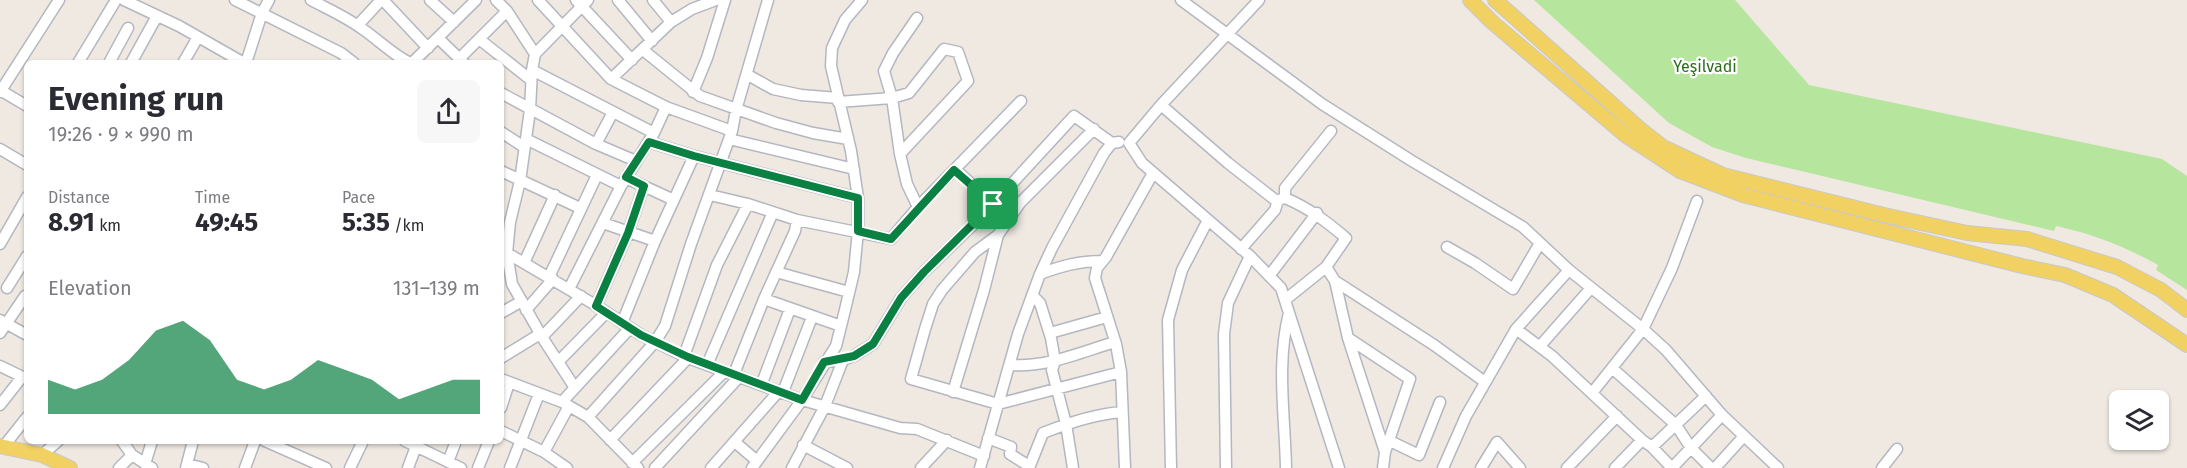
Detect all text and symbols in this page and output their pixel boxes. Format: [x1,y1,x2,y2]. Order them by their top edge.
park label: Yeşilvadi [1673,57,1737,77]
text: Evening run [48,79,224,119]
button: share [417,80,480,143]
text: 19:26 · 9 × 990 m [48,122,194,146]
pin [967,178,1018,229]
icon: arrive [976,187,1009,220]
text: Distance [48,188,110,207]
text: Time [195,188,230,207]
text: Pace [342,188,375,207]
text: 8.91 [48,207,95,238]
text: 49:45 [195,207,258,238]
text: 5:35 [342,207,390,238]
text: km [95,216,121,235]
text: /km [390,216,425,235]
text: Elevation [48,276,132,300]
text: 131–139 m [393,276,480,300]
map controls [2109,390,2169,450]
button: layers [2109,390,2169,450]

